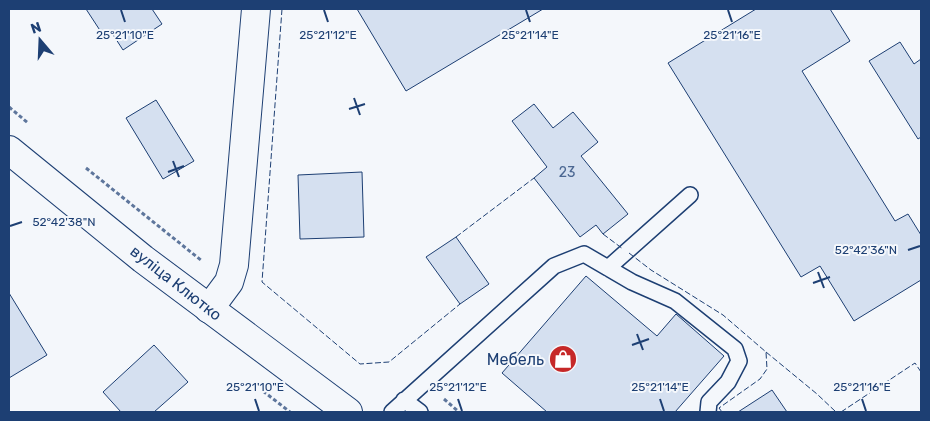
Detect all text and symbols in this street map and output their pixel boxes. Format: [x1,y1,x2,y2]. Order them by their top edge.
north arrow [15,15,65,65]
text: N [28,19,43,38]
text: 25°21'10"E [96,28,154,42]
text: 25°21'12"E [299,28,357,42]
text: 25°21'14"E [501,28,559,42]
text: 25°21'16"E [703,28,761,42]
house number: 23 [559,164,575,181]
text: 52°42'38"N [32,215,96,229]
street label: вуліца Клютко [126,241,226,325]
text: 52°42'36"N [835,243,897,257]
shop icon: Мебель [548,344,578,374]
place label: Мебель [487,350,544,369]
text: 25°21'10"E [226,380,284,394]
text: 25°21'12"E [429,380,487,394]
text: 25°21'14"E [631,380,689,394]
text: 25°21'16"E [833,380,891,394]

